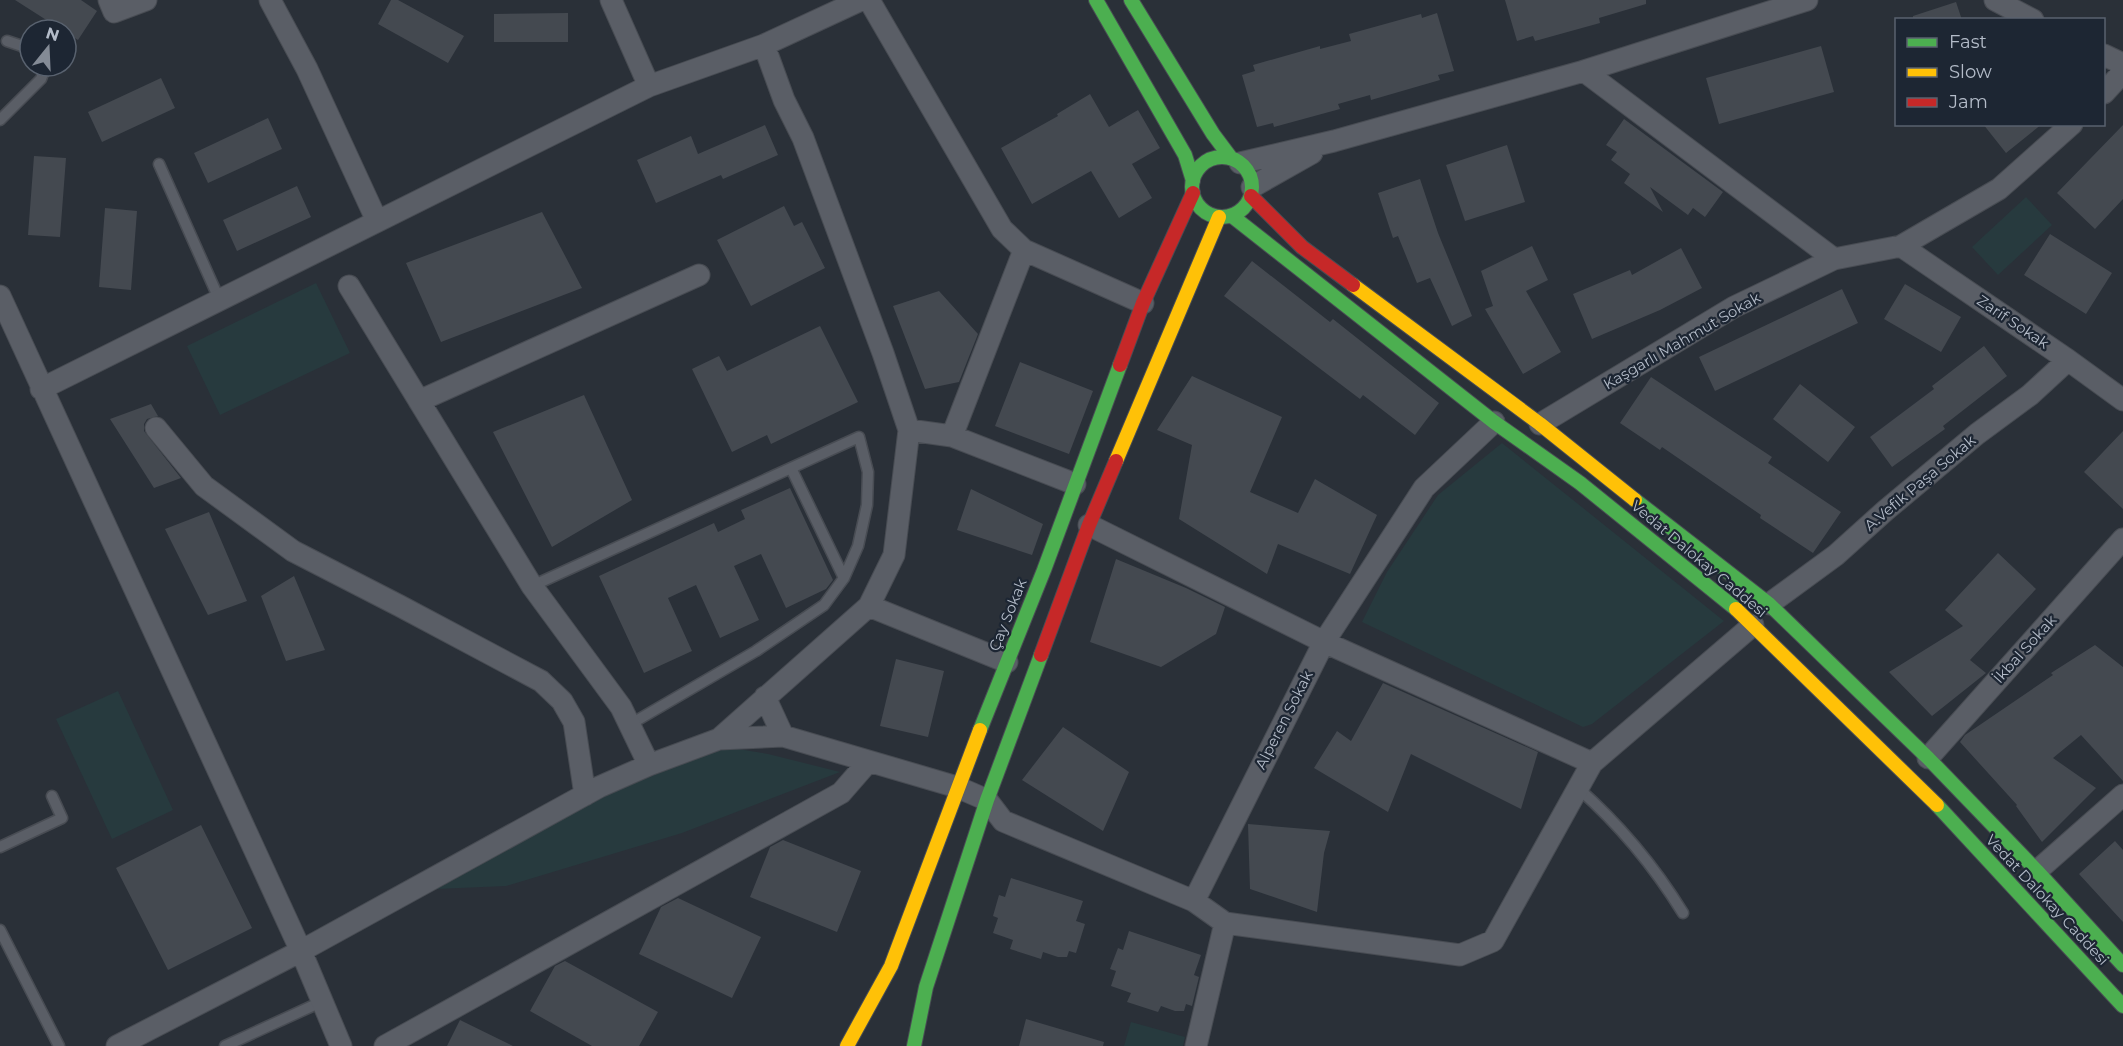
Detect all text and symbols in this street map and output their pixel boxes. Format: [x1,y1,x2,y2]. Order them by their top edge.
north arrow [18,18,78,78]
legend [1895,18,2105,126]
text: N [43,23,62,45]
text: Fast [1949,31,1987,53]
text: Slow [1949,61,1992,83]
text: Jam [1948,91,1988,113]
street label: Kaşgarlı Mahmut Sokak [1600,288,1764,393]
street label: Zarif Sokak [1974,291,2053,353]
street label: A.Vefik Paşa Sokak [1860,431,1979,535]
street label: Vedat Dalokay Caddesi [1627,496,1771,621]
street label: Çay Sokak [984,576,1031,654]
street label: İkbal Sokak [1989,610,2060,687]
street label: Alperen Sokak [1251,667,1317,772]
street label: Vedat Dalokay Caddesi [1982,830,2113,969]

